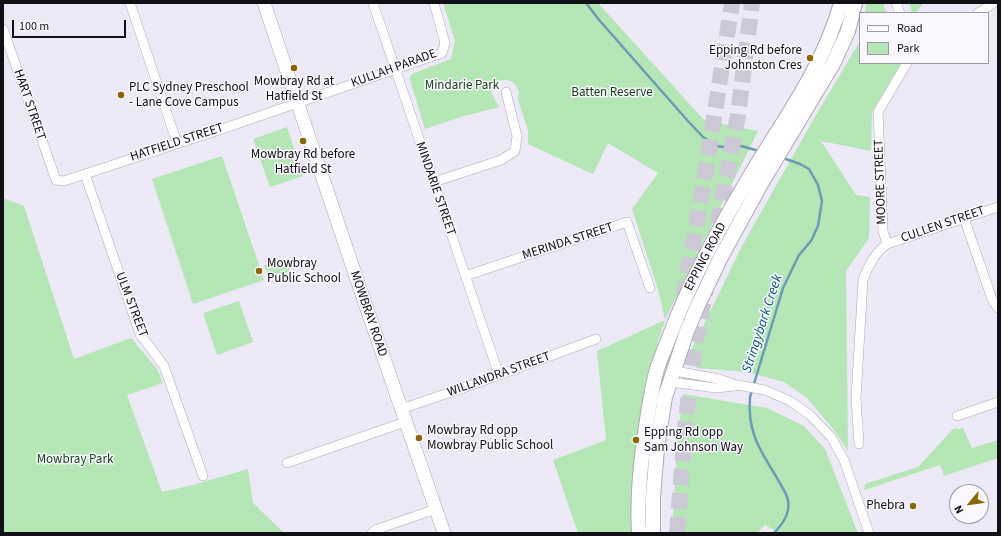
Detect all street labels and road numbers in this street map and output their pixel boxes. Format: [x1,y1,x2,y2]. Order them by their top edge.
street label: KULLAH PARADE [349,46,439,92]
street label: HART STREET [10,67,48,143]
street label: HATFIELD STREET [128,121,226,165]
street label: MOORE STREET [872,139,890,225]
street label: MINDARIE STREET [412,140,458,238]
street label: CULLEN STREET [899,203,987,247]
street label: MERINDA STREET [521,220,615,264]
street label: EPPING ROAD [682,220,730,294]
street label: MOWBRAY ROAD [346,269,390,359]
street label: ULM STREET [111,270,151,340]
street label: WILLANDRA STREET [445,349,553,401]

